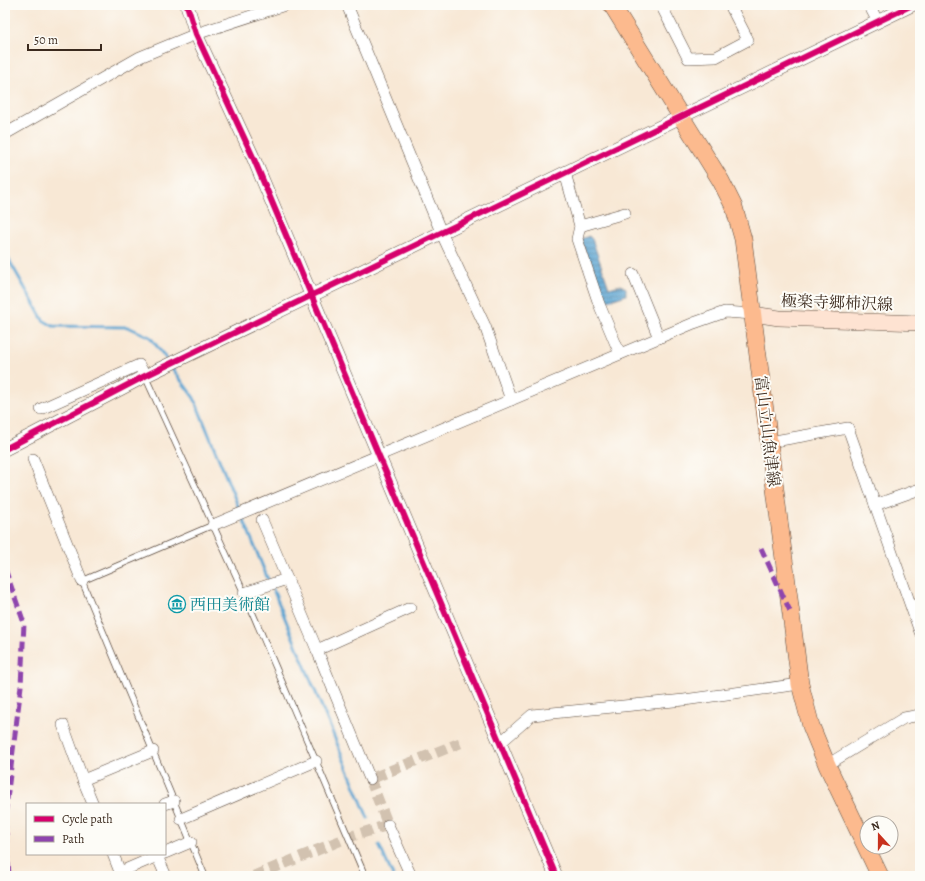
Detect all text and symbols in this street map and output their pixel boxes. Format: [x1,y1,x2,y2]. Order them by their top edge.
scale bar [28,26,101,52]
text: 50 m [34,32,58,48]
street label: 極楽寺郷柿沢線 [781,290,893,316]
street label: 富山立山魚津線 [749,374,785,488]
museum icon: 西田美術館 [167,594,187,614]
place label: 西田美術館 [190,594,270,616]
legend [26,803,166,855]
text: Cycle path [62,811,113,827]
north arrow [859,815,899,855]
text: N [869,818,882,835]
text: Path [62,831,85,847]

